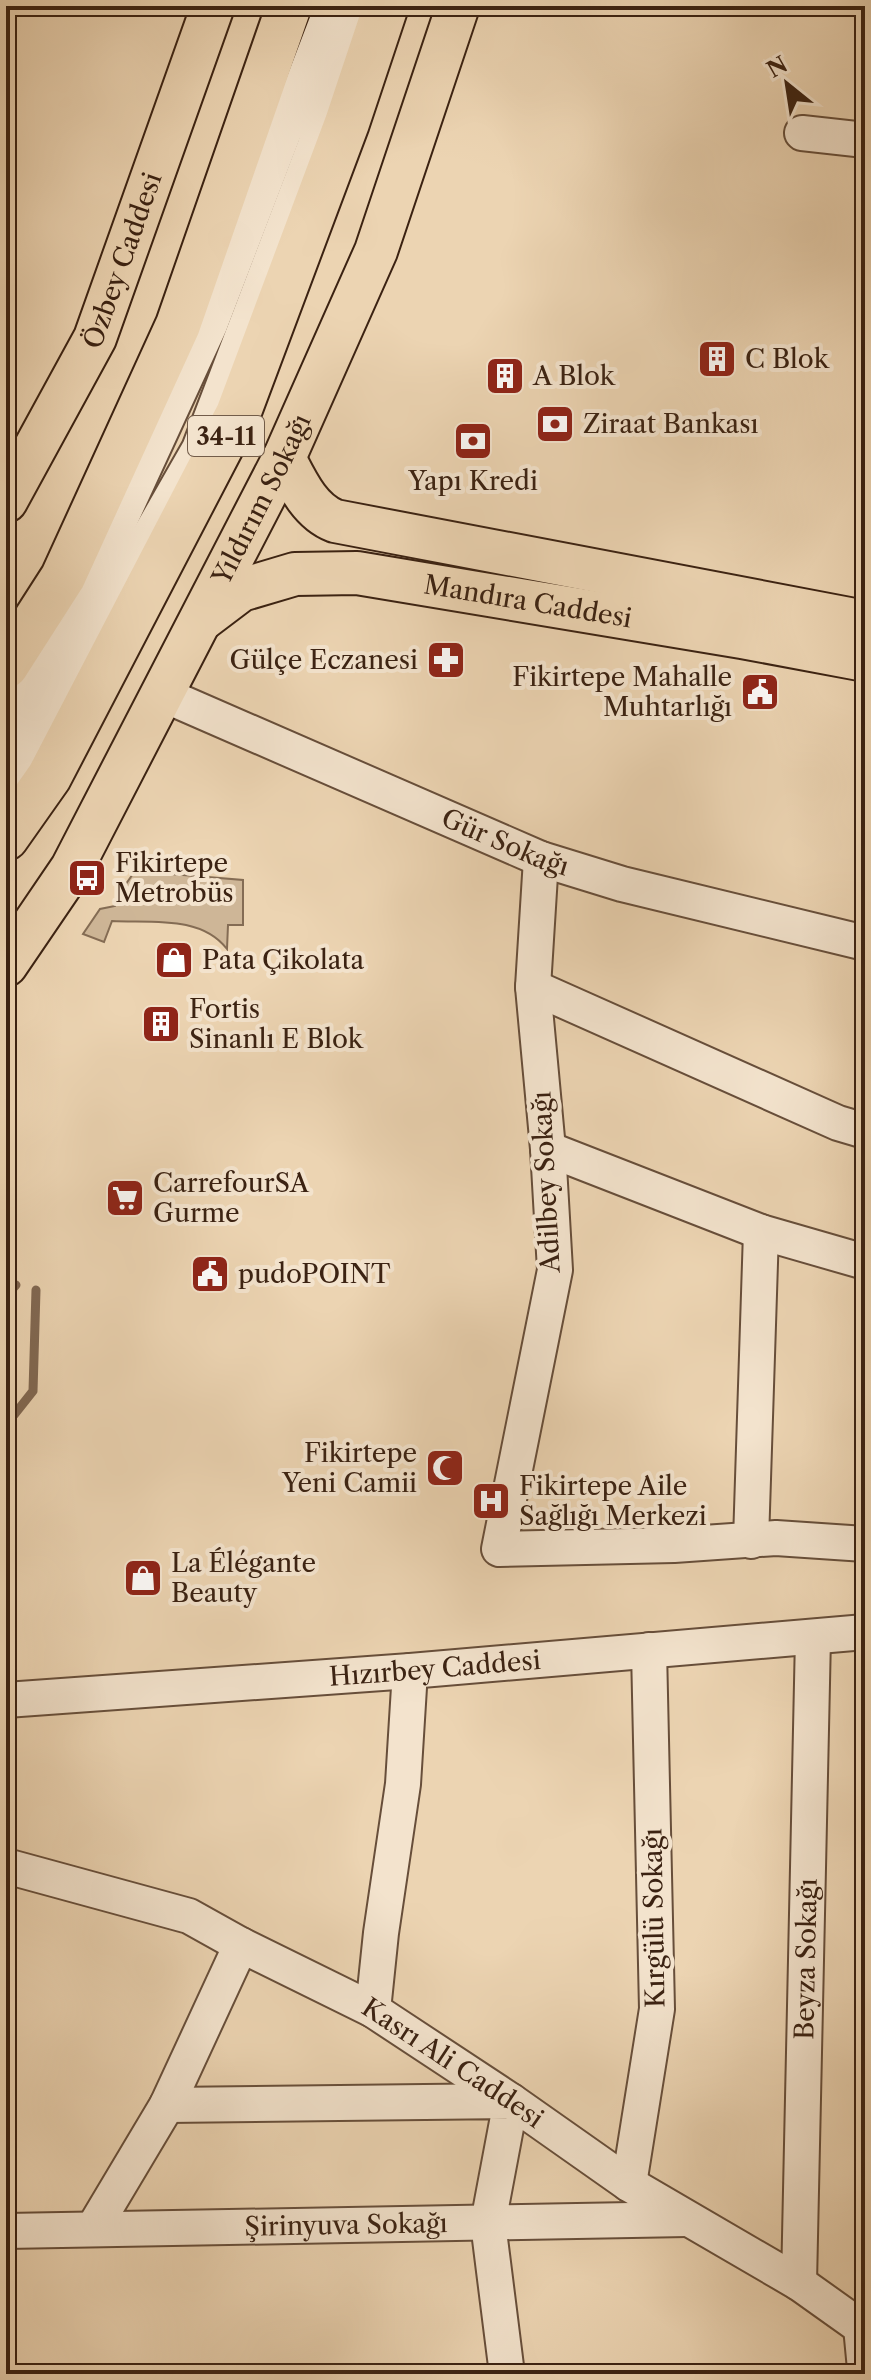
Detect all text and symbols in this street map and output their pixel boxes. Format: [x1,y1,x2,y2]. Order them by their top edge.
north arrow [747,44,827,124]
text: N [762,51,792,84]
street label: Özbey Caddesi [77,168,169,353]
building icon: C Blok [696,338,738,380]
place label: C Blok [745,343,830,375]
building icon: A Blok [484,355,526,397]
place label: A Blok [532,360,616,392]
bank icon: Ziraat Bankası [534,403,576,445]
place label: Ziraat Bankası [583,408,759,440]
street label: Yıldırım Sokağı [205,409,318,591]
road number: 34-11 [188,416,264,456]
bank icon: Yapı Kredi [452,420,494,462]
place label: Yapı Kredi [407,465,538,497]
street label: Mandıra Caddesi [422,568,634,634]
pharmacy icon: Gülçe Eczanesi [425,639,467,681]
place label: Gülçe Eczanesi [230,644,418,676]
place label: Fikirtepe Mahalle Muhtarlığı [512,661,732,723]
public building icon: Fikirtepe Mahalle Muhtarlığı [739,671,781,713]
street label: Gür Sokağı [437,802,573,883]
place label: Fikirtepe Metrobüs [115,847,234,909]
bus stop icon: Fikirtepe Metrobüs [66,857,108,899]
shop icon: Pata Çikolata [153,939,195,981]
place label: Pata Çikolata [202,944,365,976]
place label: Fortis Sinanlı E Blok [189,993,364,1055]
building icon: Fortis Sinanlı E Blok [140,1003,182,1045]
street label: Adilbey Sokağı [525,1090,567,1275]
place label: CarrefourSA Gurme [153,1167,310,1229]
supermarket icon: CarrefourSA Gurme [104,1177,146,1219]
public building icon: pudoPOINT [189,1253,231,1295]
place label: pudoPOINT [238,1258,391,1290]
place label: Fikirtepe Yeni Camii [281,1437,417,1499]
mosque icon: Fikirtepe Yeni Camii [424,1447,466,1489]
place label: Fikirtepe Aile Sağlığı Merkezi [519,1470,707,1532]
hospital icon: Fikirtepe Aile Sağlığı Merkezi [470,1480,512,1522]
place label: La Élégante Beauty [171,1547,316,1609]
shop icon: La Élégante Beauty [122,1557,164,1599]
street label: Hızırbey Caddesi [328,1644,542,1693]
street label: Kırgülü Sokağı [636,1828,672,2008]
street label: Beyza Sokağı [788,1878,824,2040]
street label: Kasrı Ali Caddesi [356,1991,550,2135]
street label: Şirinyuva Sokağı [244,2207,448,2243]

